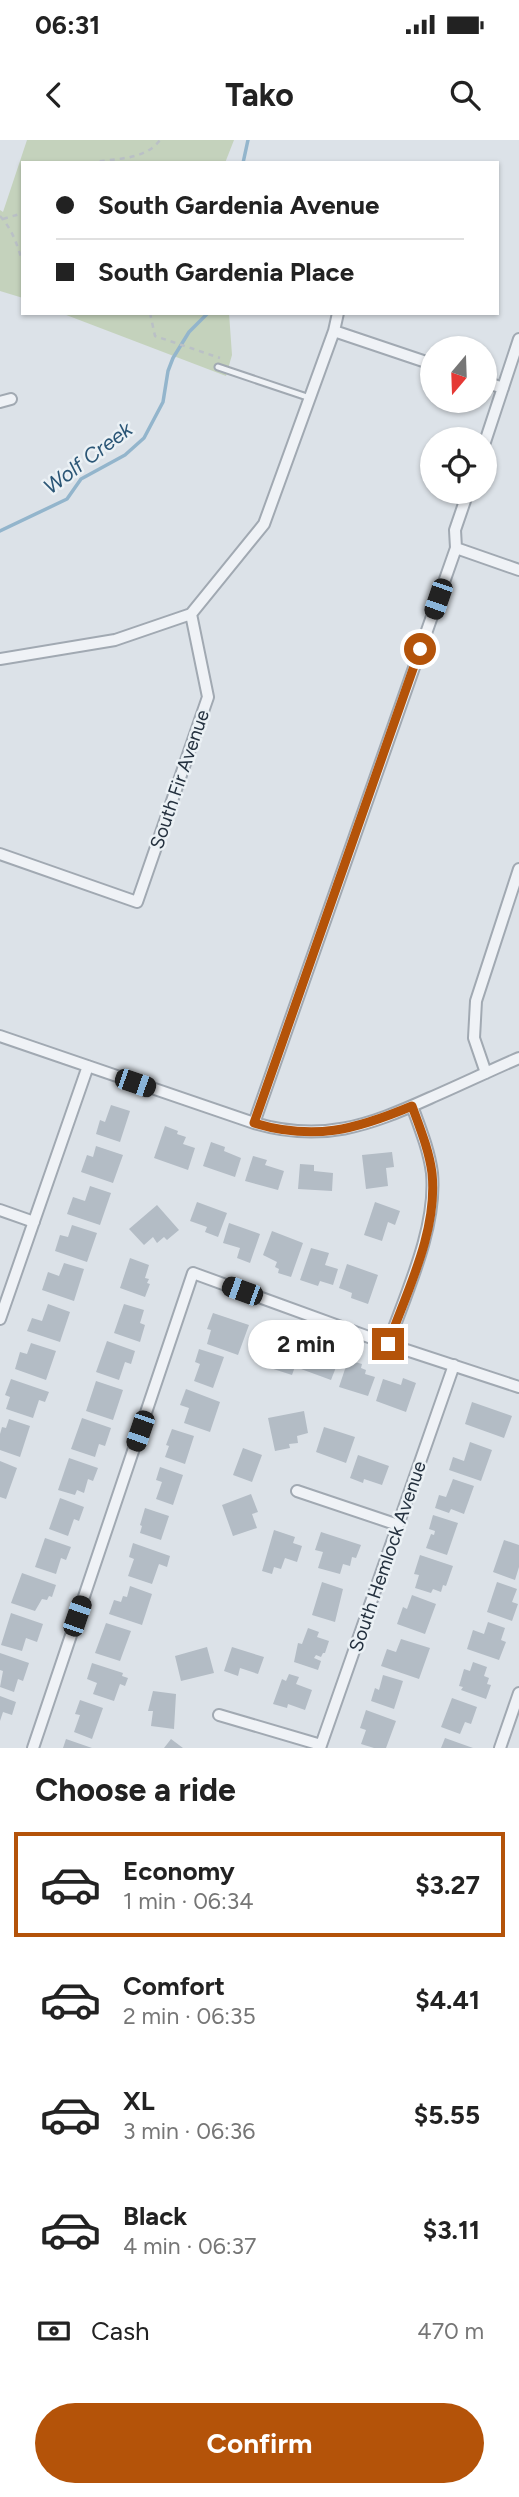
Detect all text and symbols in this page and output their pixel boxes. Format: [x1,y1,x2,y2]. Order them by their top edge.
text: 06:31 [35,9,100,41]
icon: back [35,76,73,114]
text: Tako [225,76,294,114]
icon: search [446,76,484,114]
text: South Gardenia Avenue [98,189,380,221]
text: South Gardenia Place [98,256,354,288]
north arrow [420,336,497,413]
map controls [420,336,497,504]
water label: Wolf Creek [38,416,138,499]
button: locate [420,427,497,504]
car [422,576,455,622]
route start [404,633,436,665]
street label: South Fir Avenue [145,706,214,852]
car [112,1066,159,1100]
car [219,1274,266,1308]
callout: 2 min [248,1320,364,1368]
route end [372,1328,404,1360]
text: 2 min [277,1330,335,1358]
car [124,1408,157,1454]
street label: South Hemlock Avenue [344,1458,431,1655]
car [61,1593,94,1639]
text: Choose a ride [35,1771,236,1809]
icon: car [39,1853,102,1916]
text: Economy [123,1855,235,1887]
text: $3.27 [415,1869,480,1901]
text: 1 min · 06:34 [123,1887,254,1915]
icon: car [39,1968,102,2031]
text: Comfort [123,1970,225,2002]
text: $4.41 [415,1984,480,2016]
text: 2 min · 06:35 [123,2002,256,2030]
icon: car [39,2083,102,2146]
text: XL [123,2085,155,2117]
text: $5.55 [414,2099,480,2131]
text: 3 min · 06:36 [123,2117,255,2145]
icon: car [39,2198,102,2261]
text: Black [123,2200,187,2232]
text: $3.11 [423,2214,480,2246]
text: 4 min · 06:37 [123,2232,256,2260]
icon: cash [35,2312,73,2350]
text: Cash [91,2315,150,2347]
text: 470 m [417,2317,484,2345]
button: Confirm [35,2403,484,2483]

